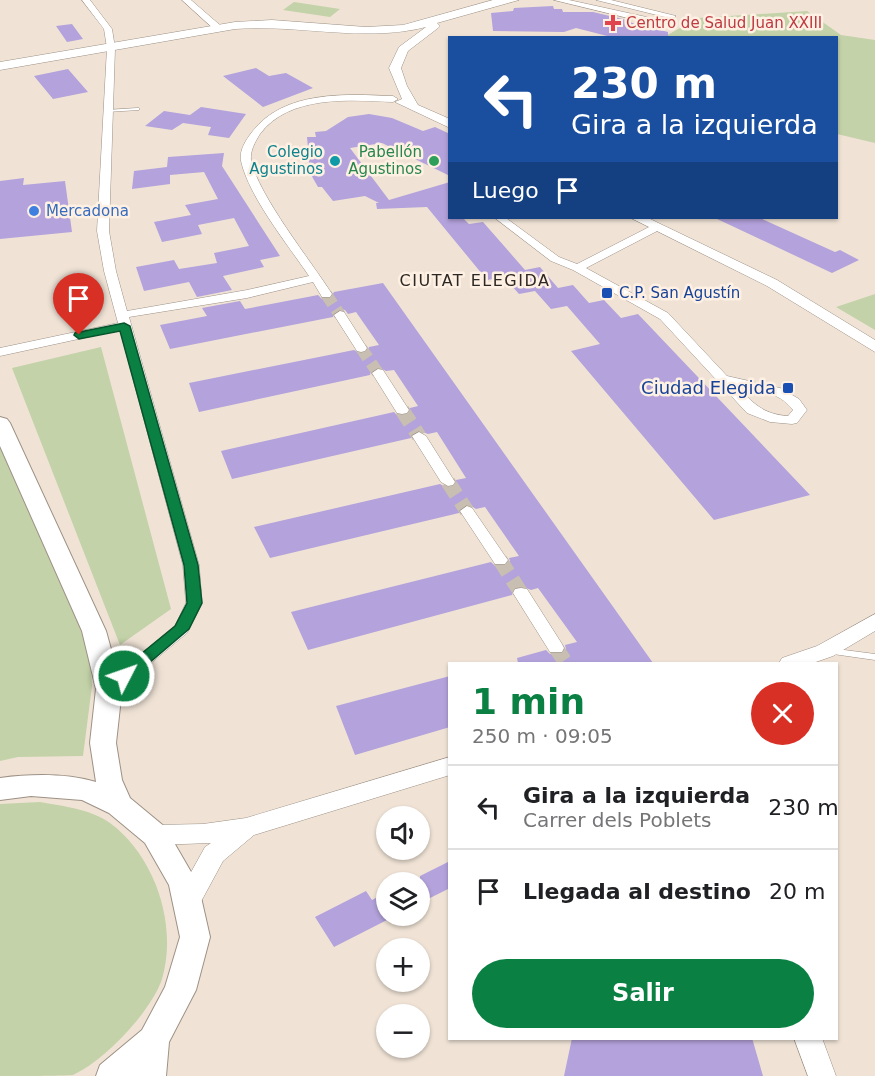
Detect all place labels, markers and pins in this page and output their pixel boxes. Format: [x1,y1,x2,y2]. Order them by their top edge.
marker: Centro de Salud Juan XXIII [604,14,622,32]
place label: Centro de Salud Juan XXIII [626,14,822,32]
place label: Colegio Agustinos [249,143,323,178]
place label: Pabellón Agustinos [348,143,422,178]
marker: Colegio Agustinos [328,154,342,168]
marker: Pabellón Agustinos [427,154,441,168]
place label: Mercadona [46,202,129,220]
marker: Mercadona [27,204,41,218]
pin [53,273,104,335]
place label: C.P. San Agustín [619,284,740,302]
marker: C.P. San Agustín [600,286,614,300]
place label: Ciudad Elegida [641,377,776,398]
marker: Ciudad Elegida [781,381,795,395]

